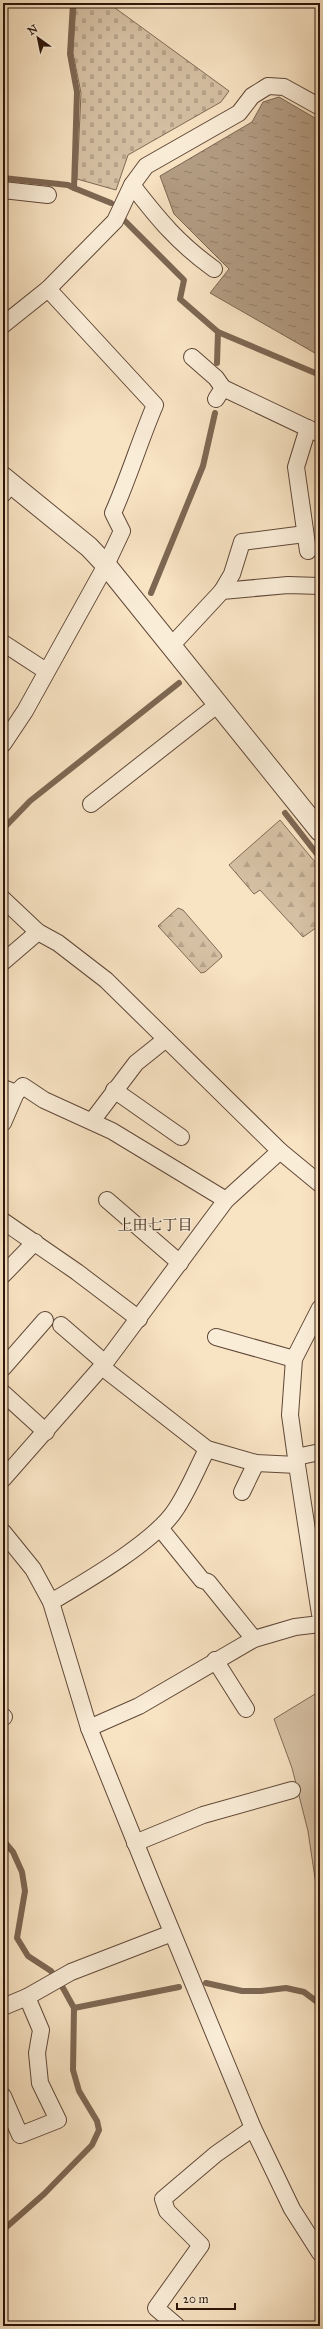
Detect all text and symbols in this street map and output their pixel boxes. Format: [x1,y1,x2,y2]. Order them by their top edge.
north arrow [18,18,58,58]
text: N [25,22,41,38]
district label: 上田七丁目 [117,1216,193,1234]
scale bar [177,2285,235,2311]
text: 20 m [183,2292,209,2306]

